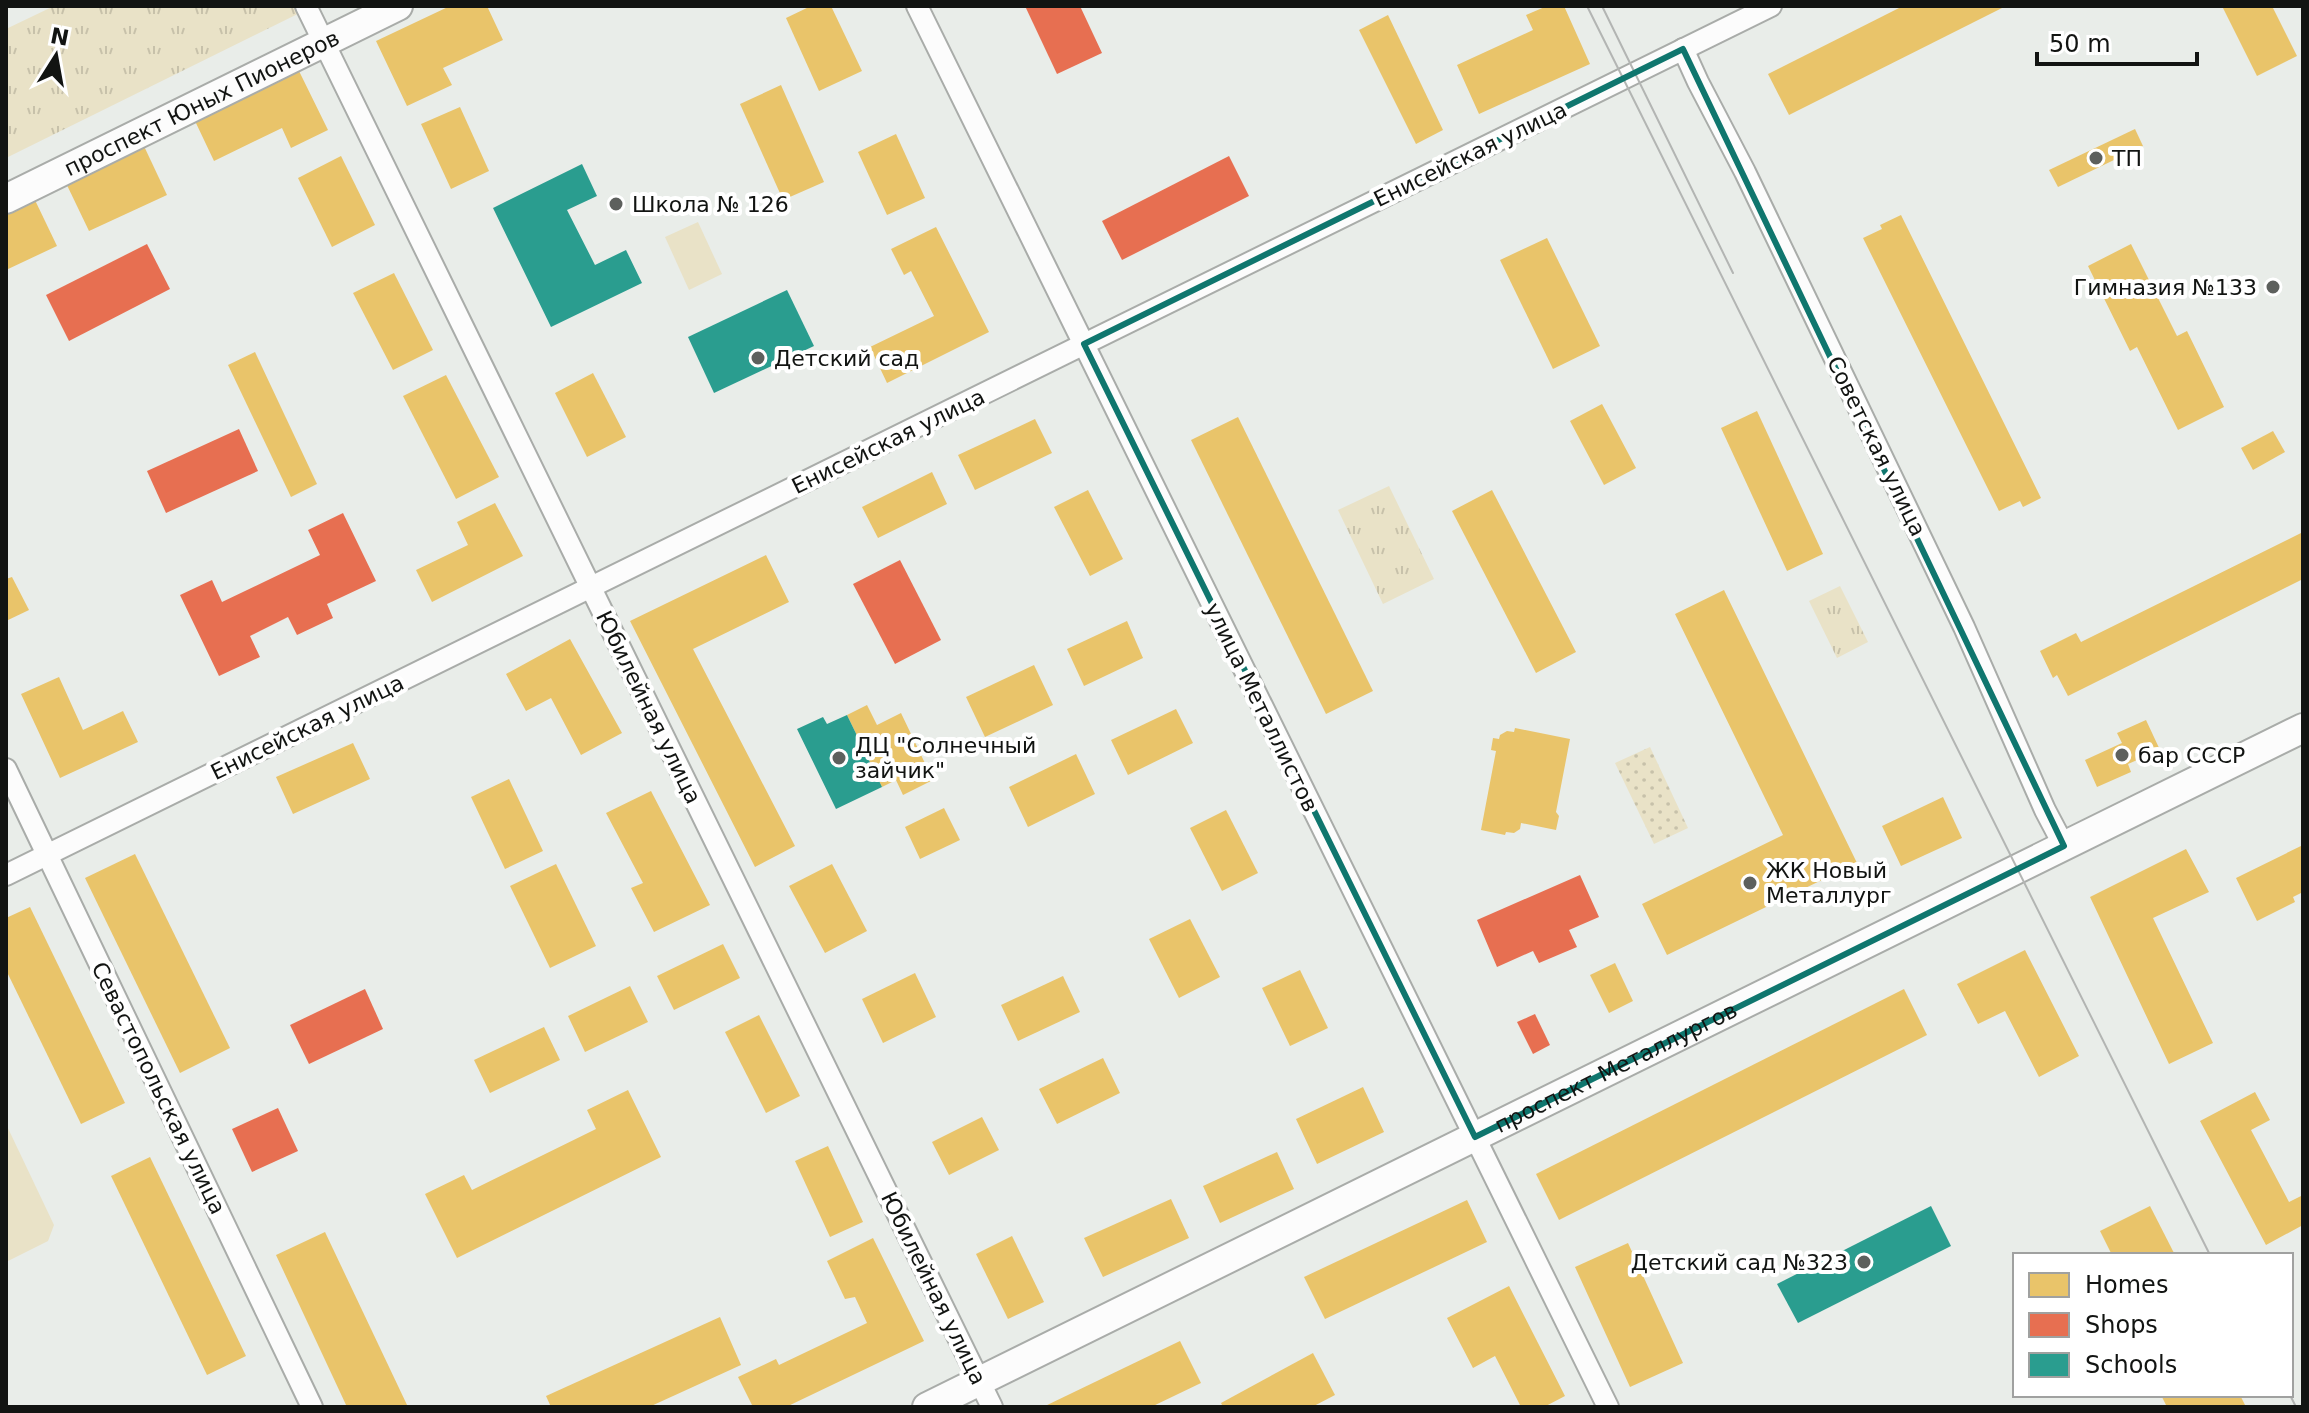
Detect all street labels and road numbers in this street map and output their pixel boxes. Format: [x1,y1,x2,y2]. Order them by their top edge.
street label: проспект Юных Пионеров [60,25,343,181]
street label: Енисейская улица [1370,97,1571,212]
street label: Советская улица [1822,352,1931,540]
street label: Енисейская улица [788,384,989,499]
street label: улица Металлистов [1200,599,1323,816]
street label: Юбилейная улица [591,607,706,808]
street label: Енисейская улица [207,670,408,785]
street label: Севастопольская улица [86,958,231,1218]
street label: проспект Металлургов [1491,997,1741,1138]
street label: Юбилейная улица [876,1188,991,1389]

